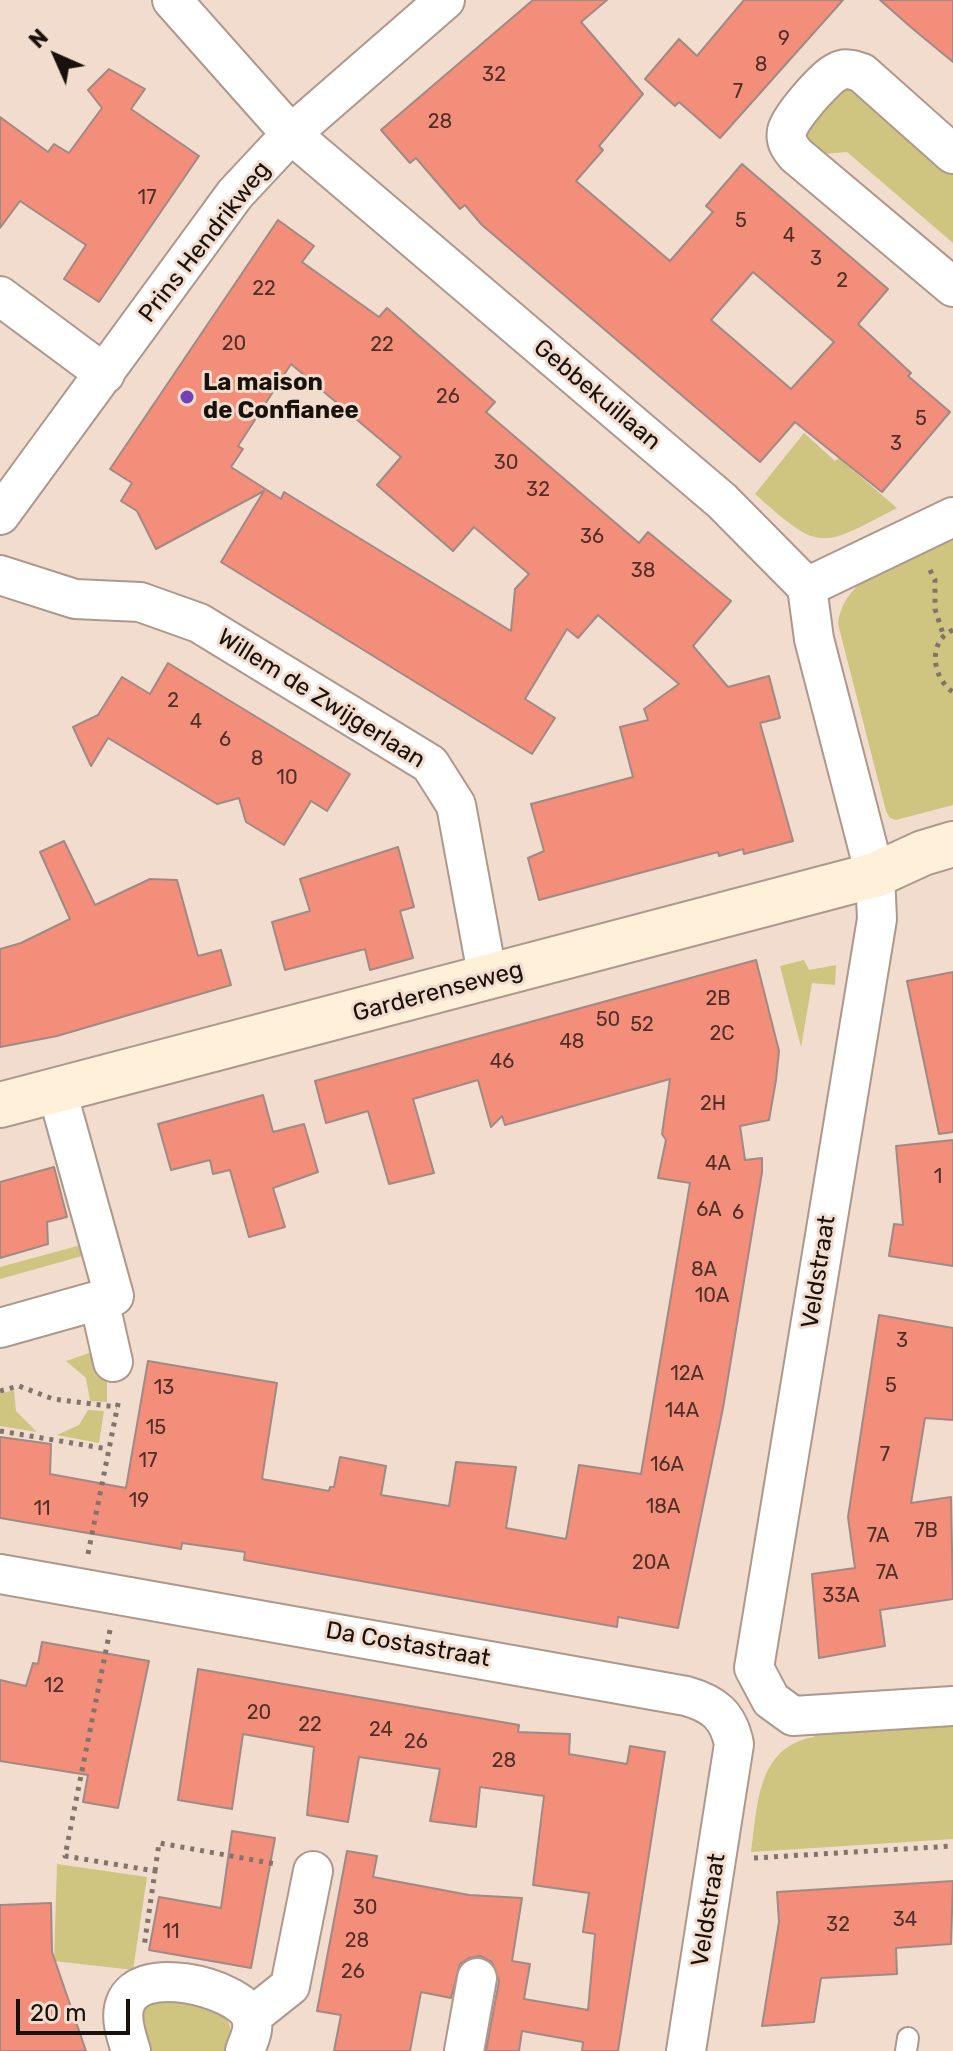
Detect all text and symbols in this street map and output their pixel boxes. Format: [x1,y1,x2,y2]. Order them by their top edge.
north arrow [16,16,96,96]
text: N [24,24,54,54]
house number: 9 [778,27,790,51]
house number: 8 [755,53,767,77]
house number: 32 [482,63,506,87]
house number: 7 [733,80,743,104]
house number: 28 [428,110,452,134]
street label: Prins Hendrikweg [133,156,277,328]
house number: 17 [138,186,156,210]
house number: 5 [735,209,747,233]
house number: 4 [783,224,795,248]
house number: 3 [810,247,822,271]
house number: 2 [836,269,848,293]
house number: 22 [252,277,276,301]
house number: 20 [222,332,246,356]
house number: 22 [370,333,394,357]
street label: Gebbekuillaan [528,333,666,457]
place label: La maison de Confianee [203,369,359,425]
house number: 26 [436,385,460,409]
marker: La maison de Confianee [178,388,196,406]
house number: 5 [915,407,927,431]
house number: 3 [890,432,902,456]
house number: 30 [494,451,518,475]
house number: 32 [526,478,550,502]
house number: 36 [580,525,604,549]
house number: 38 [631,559,655,583]
street label: Willem de Zwijgerlaan [212,623,430,775]
house number: 2 [167,689,179,713]
house number: 4 [190,710,202,734]
house number: 6 [219,728,231,752]
house number: 8 [251,747,263,771]
house number: 10 [276,766,298,790]
street label: Garderenseweg [350,955,526,1029]
house number: 2B [705,987,731,1011]
house number: 50 [596,1008,620,1032]
house number: 52 [630,1013,654,1037]
house number: 2C [709,1022,735,1046]
house number: 48 [559,1030,585,1054]
house number: 46 [490,1050,514,1074]
house number: 2H [700,1092,726,1116]
house number: 4A [705,1152,731,1176]
house number: 1 [934,1165,942,1189]
house number: 6A [696,1198,722,1222]
house number: 6 [732,1201,744,1225]
street label: Veldstraat [796,1213,842,1331]
house number: 8A [691,1258,717,1282]
house number: 10A [695,1284,729,1308]
house number: 3 [896,1329,908,1353]
house number: 12A [670,1362,704,1386]
house number: 5 [885,1374,897,1398]
house number: 13 [154,1376,174,1400]
house number: 14A [665,1399,699,1423]
house number: 15 [146,1416,166,1440]
house number: 7 [880,1443,890,1467]
house number: 17 [139,1449,157,1473]
house number: 16A [650,1453,684,1477]
house number: 19 [129,1489,149,1513]
house number: 18A [646,1495,680,1519]
house number: 11 [33,1497,51,1521]
house number: 7B [914,1519,938,1543]
house number: 7A [867,1524,889,1548]
house number: 20A [632,1551,670,1575]
house number: 7A [876,1561,898,1585]
house number: 33A [822,1584,860,1608]
street label: Da Costastraat [323,1616,493,1674]
house number: 12 [44,1674,64,1698]
house number: 20 [247,1701,271,1725]
house number: 22 [298,1713,322,1737]
house number: 24 [369,1718,393,1742]
house number: 26 [404,1730,428,1754]
house number: 28 [492,1749,516,1773]
street label: Veldstraat [686,1851,732,1969]
house number: 30 [353,1896,377,1920]
house number: 34 [893,1908,917,1932]
house number: 32 [826,1913,850,1937]
house number: 11 [162,1920,180,1944]
house number: 28 [345,1929,369,1953]
house number: 26 [341,1960,365,1984]
scale bar [20,1983,134,2033]
text: 20 m [30,1999,87,2027]

